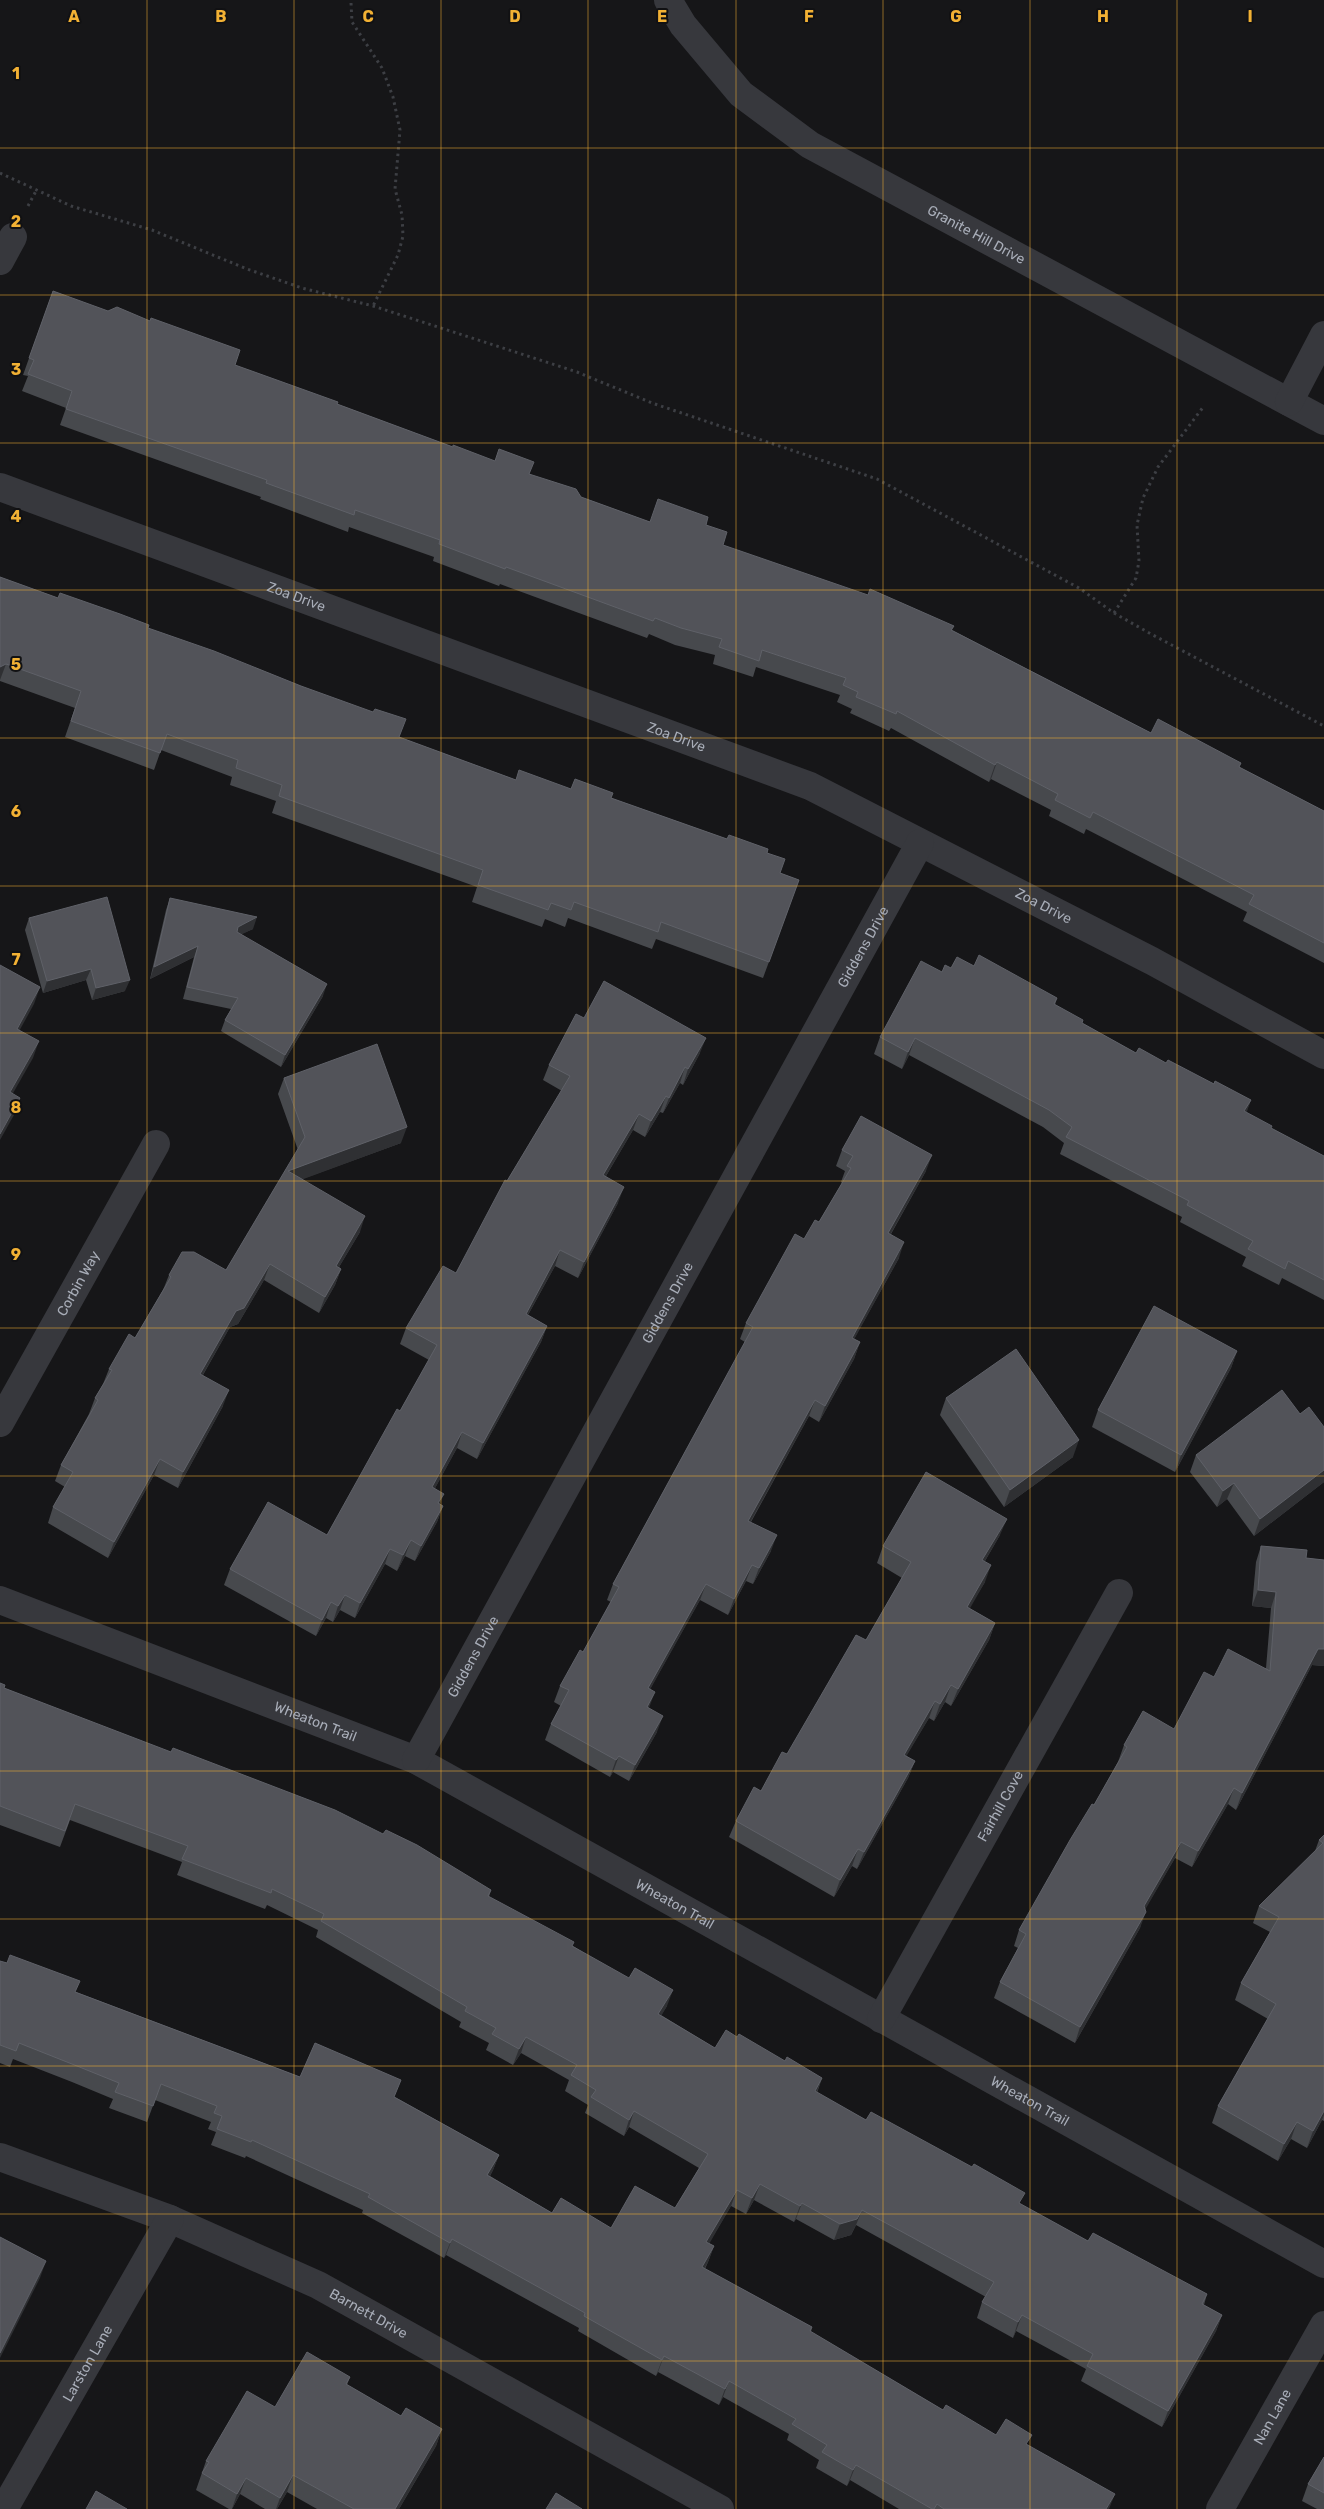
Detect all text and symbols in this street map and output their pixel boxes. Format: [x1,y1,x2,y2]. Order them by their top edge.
text: A [68,7,80,26]
text: B [215,7,227,26]
text: C [362,7,374,26]
text: D [509,7,521,26]
text: E [657,7,667,26]
text: F [804,7,814,26]
text: G [950,7,962,26]
text: H [1097,7,1109,26]
text: I [1247,7,1253,26]
text: 1 [12,64,20,83]
street label: Granite Hill Drive [924,202,1028,268]
text: 2 [11,212,21,231]
text: 3 [11,360,21,379]
text: 4 [11,507,22,526]
street label: Zoa Drive [265,578,328,616]
text: 5 [11,655,21,674]
street label: Zoa Drive [645,719,708,756]
text: 6 [11,802,21,821]
street label: Zoa Drive [1012,885,1075,928]
street label: Giddens Drive [834,903,893,991]
text: 7 [11,950,21,969]
text: 8 [11,1098,22,1117]
text: 9 [11,1245,21,1264]
street label: Corbin Way [53,1248,104,1319]
street label: Giddens Drive [639,1259,697,1346]
street label: Giddens Drive [444,1613,503,1700]
street label: Wheaton Trail [272,1698,359,1745]
street label: Fairhill Cove [974,1768,1027,1845]
street label: Wheaton Trail [633,1876,717,1933]
street label: Wheaton Trail [988,2073,1072,2130]
street label: Barnett Drive [326,2285,411,2342]
street label: Larston Lane [59,2322,117,2405]
street label: Nan Lane [1250,2386,1295,2448]

